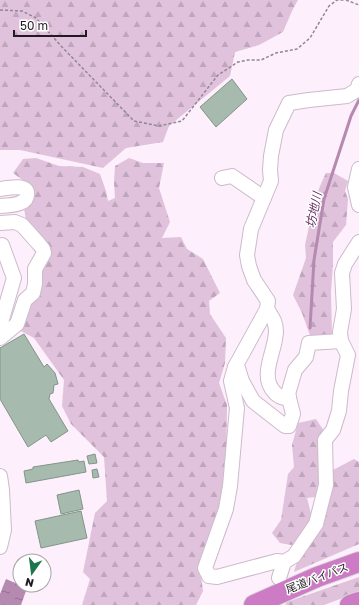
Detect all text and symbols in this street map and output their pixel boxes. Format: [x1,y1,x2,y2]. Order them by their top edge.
scale bar [14,12,86,38]
text: 50 m [20,18,48,33]
water label: 坊地川 [302,189,325,229]
north arrow [12,553,52,593]
street label: 尾道バイパス [284,560,350,595]
text: N [24,576,35,591]

